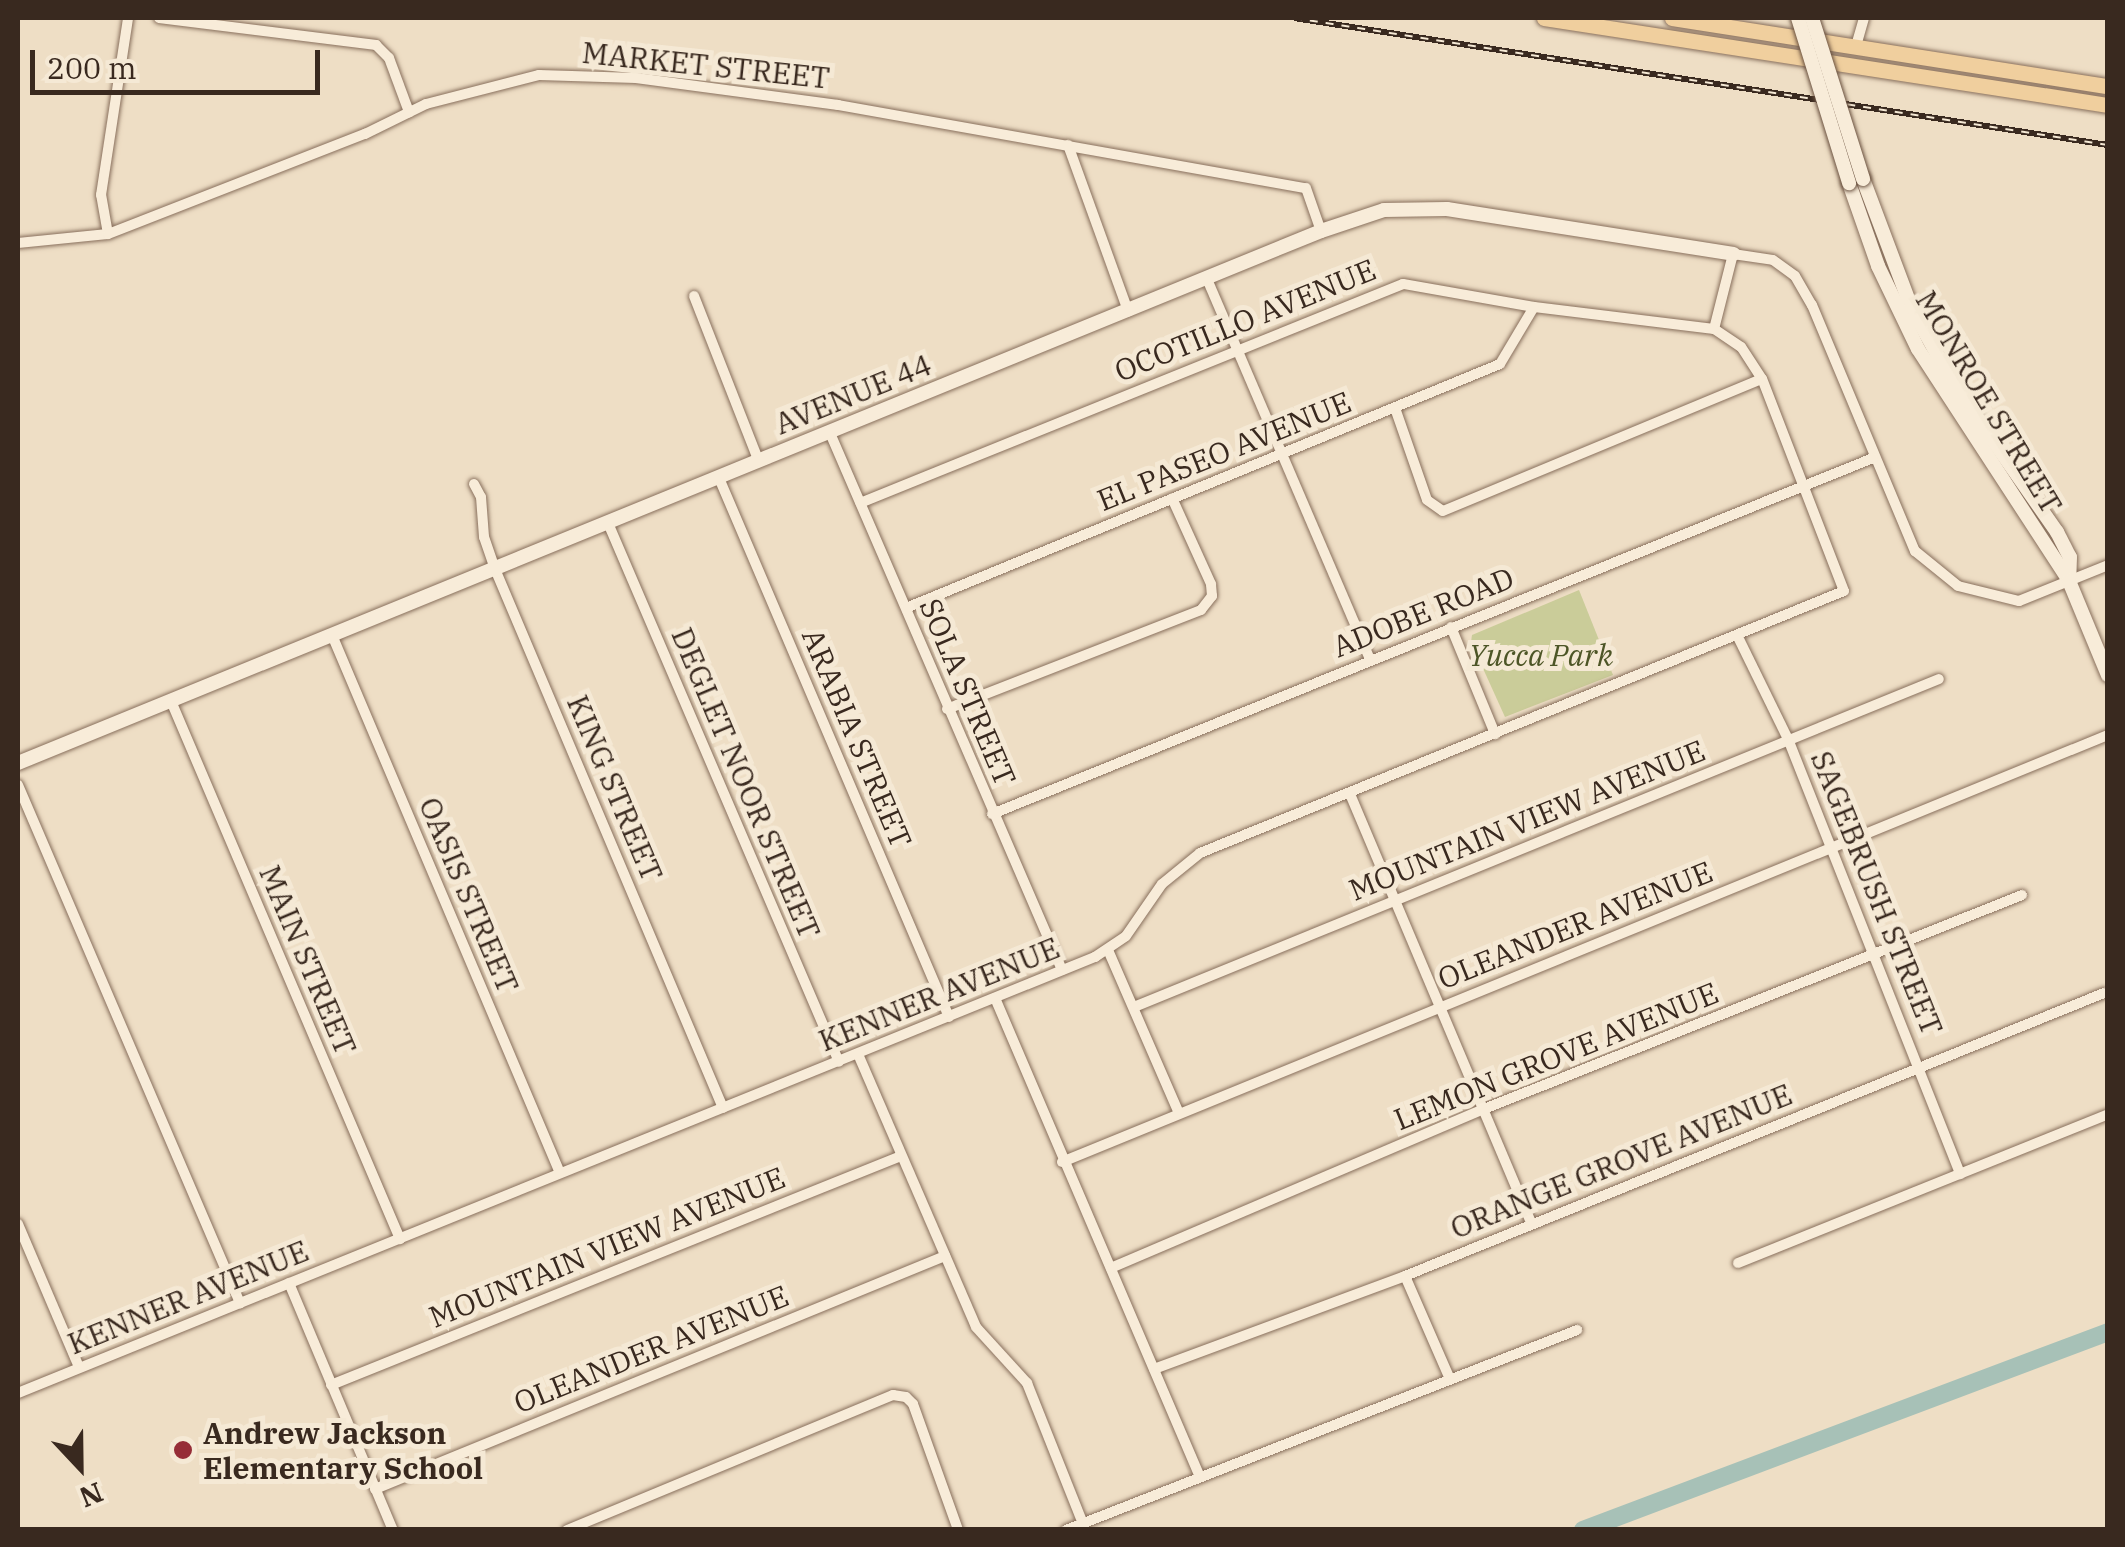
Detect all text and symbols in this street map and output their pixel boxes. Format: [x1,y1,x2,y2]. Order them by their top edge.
scale bar [35,30,325,92]
street label: MARKET STREET [580,34,832,96]
text: 200 m [47,48,137,87]
street label: OCOTILLO AVENUE [1109,251,1381,389]
street label: MONROE STREET [1908,284,2070,520]
street label: AVENUE 44 [769,346,937,442]
street label: EL PASEO AVENUE [1092,384,1356,518]
street label: ADOBE ROAD [1327,559,1519,665]
street label: SOLA STREET [912,593,1024,791]
street label: DEGLET NOOR STREET [664,622,828,944]
street label: ARABIA STREET [795,623,919,853]
park label: Yucca Park [1469,637,1613,673]
street label: KING STREET [560,690,670,886]
street label: MOUNTAIN VIEW AVENUE [1344,732,1710,908]
street label: SAGEBRUSH STREET [1804,746,1950,1040]
street label: OASIS STREET [412,792,526,998]
street label: OLEANDER AVENUE [1433,853,1717,997]
street label: MAIN STREET [252,860,364,1060]
street label: KENNER AVENUE [813,929,1065,1059]
street label: LEMON GROVE AVENUE [1389,974,1723,1138]
street label: ORANGE GROVE AVENUE [1445,1076,1797,1246]
street label: MOUNTAIN VIEW AVENUE [424,1159,790,1335]
street label: KENNER AVENUE [62,1232,314,1362]
street label: OLEANDER AVENUE [509,1277,793,1421]
place label: Andrew Jackson Elementary School [203,1415,483,1486]
north arrow [30,1417,130,1517]
marker: Andrew Jackson Elementary School [172,1439,194,1461]
text: N [74,1474,109,1517]

